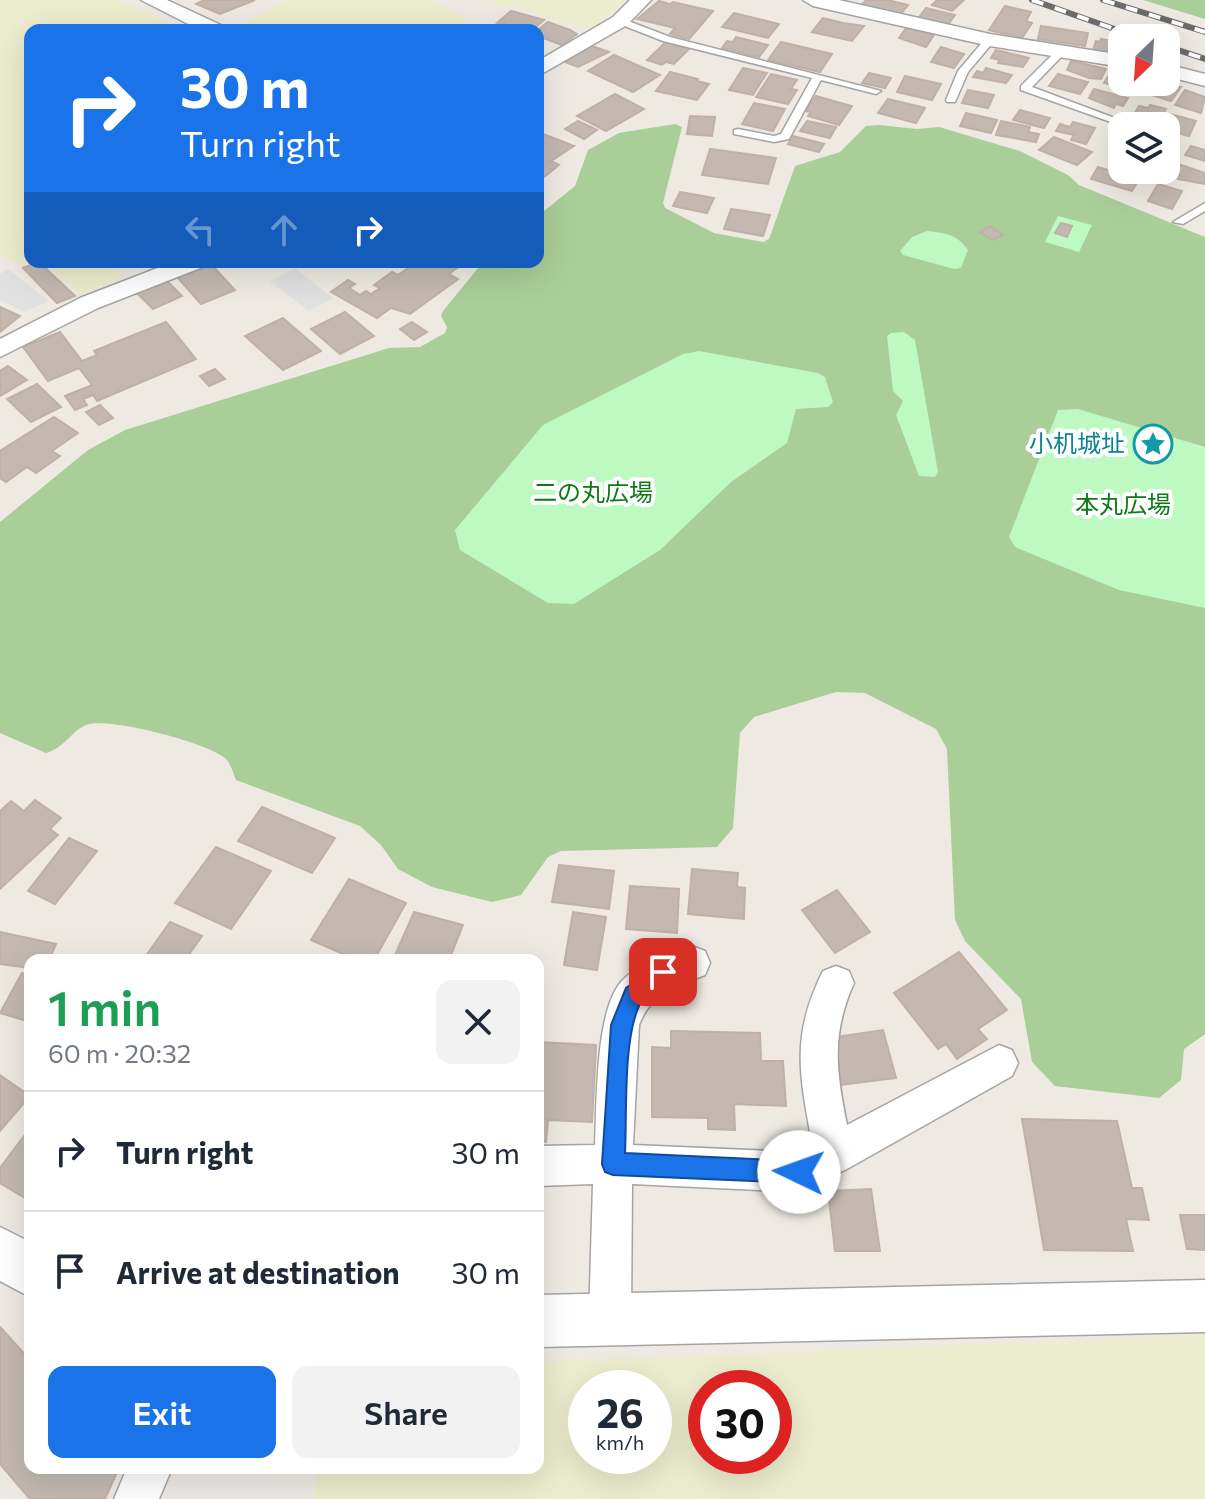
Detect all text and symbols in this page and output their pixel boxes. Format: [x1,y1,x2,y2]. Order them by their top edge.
north arrow [1108,24,1180,96]
map controls [1108,24,1180,184]
text: 30 m [180,51,309,120]
icon: right [48,56,152,160]
button: layers [1108,112,1180,184]
text: Turn right [180,120,341,164]
icon: left [178,208,222,252]
icon: ahead [262,208,306,252]
icon: right [346,208,390,252]
place icon: 小机城址 [1132,423,1174,465]
place label: 小机城址 [1029,428,1125,457]
park label: 二の丸広場 [533,477,653,506]
park label: 本丸広場 [1075,489,1171,518]
pin [629,938,697,1006]
icon: arrive [641,950,685,994]
text: 1 min [48,977,161,1036]
button: close [436,980,520,1064]
text: 60 m · 20:32 [48,1037,191,1068]
icon: right [48,1129,92,1173]
position arrow [757,1130,841,1214]
text: Turn right [116,1133,253,1170]
text: 30 m [451,1133,520,1170]
icon: arrive [48,1249,92,1293]
text: Arrive at destination [116,1253,400,1290]
text: 30 m [451,1253,520,1290]
button: Exit [48,1366,276,1458]
button: Share [292,1366,520,1458]
speed limit sign: 30 [688,1370,792,1474]
text: 26 [596,1387,644,1436]
text: km/h [596,1430,644,1454]

